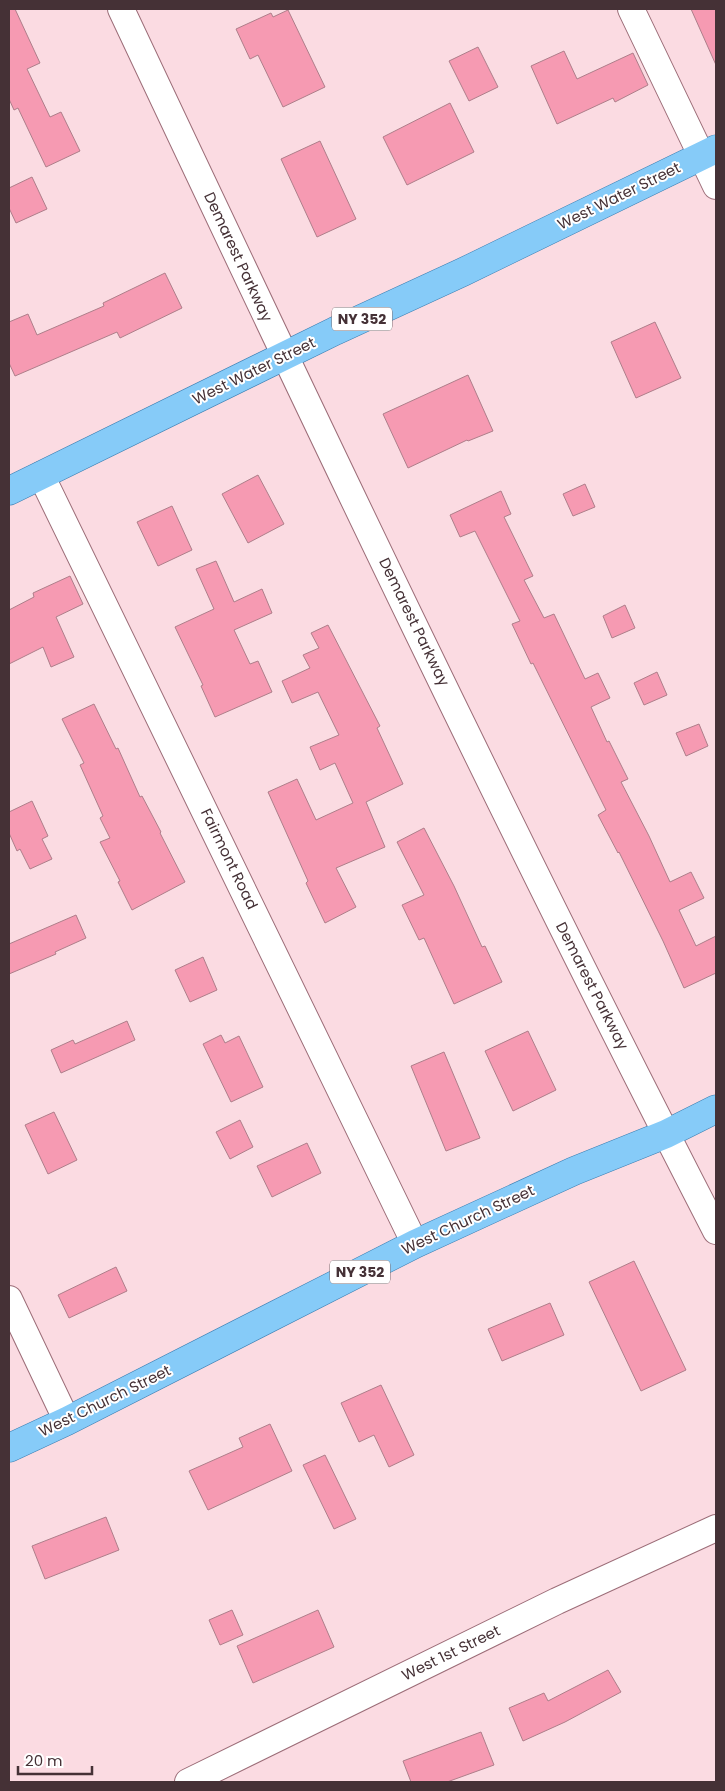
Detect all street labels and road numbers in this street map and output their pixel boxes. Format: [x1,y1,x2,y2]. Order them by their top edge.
street label: West Water Street [554,157,684,234]
street label: Demarest Parkway [199,189,278,325]
road number: NY 352 [332,308,392,330]
street label: West Water Street [189,332,319,409]
street label: Demarest Parkway [374,554,455,690]
street label: Fairmont Road [196,805,263,913]
street label: Demarest Parkway [551,918,634,1054]
street label: West Church Street [398,1180,538,1260]
road number: NY 352 [330,1260,390,1284]
street label: West Church Street [35,1359,174,1442]
street label: West 1st Street [398,1620,504,1685]

